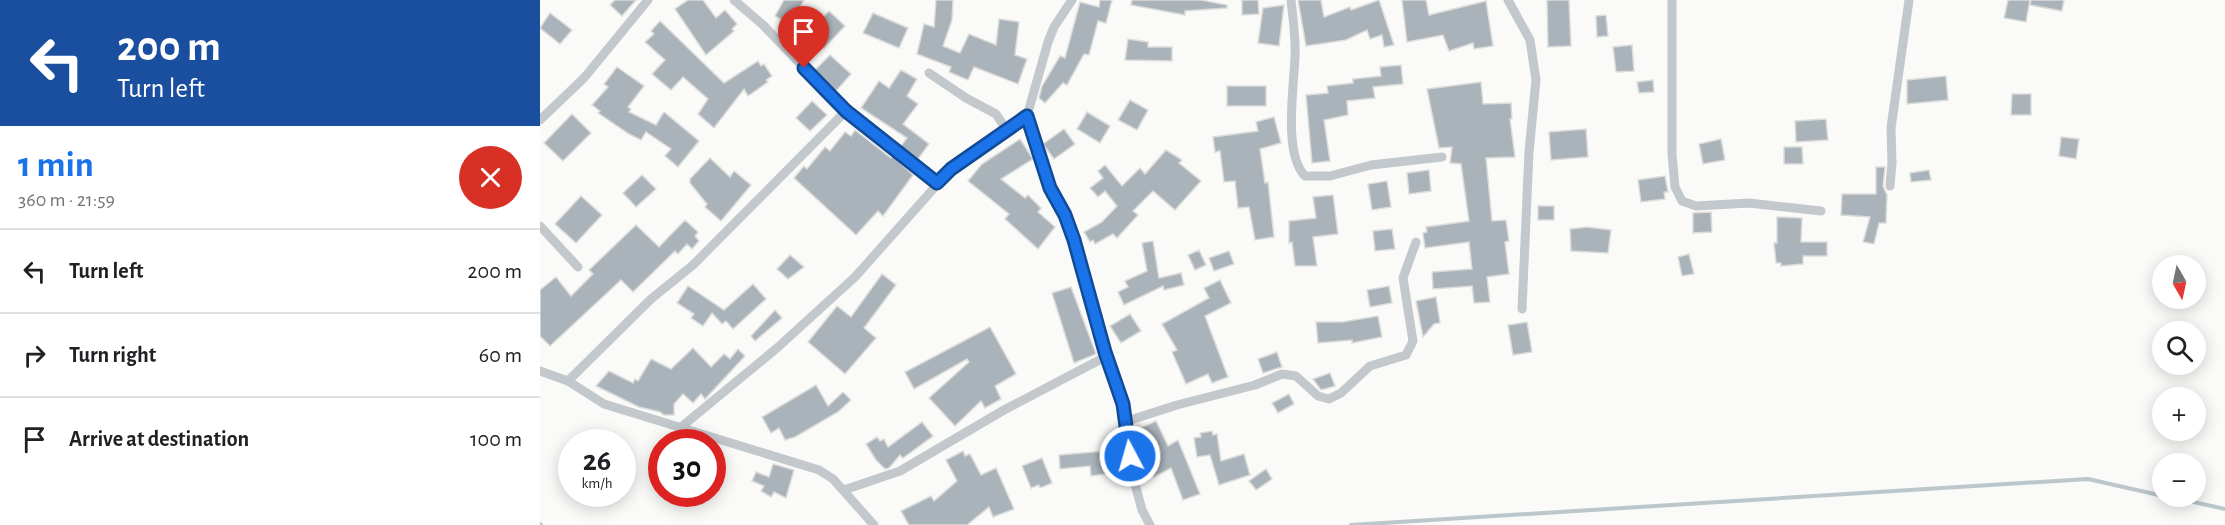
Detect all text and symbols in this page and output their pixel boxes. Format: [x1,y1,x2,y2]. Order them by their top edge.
pin [778,6,829,68]
icon: arrive [787,15,820,48]
icon: left [18,24,96,102]
text: 200 m [117,26,221,68]
text: Turn left [117,75,205,102]
button: close [459,146,522,209]
text: 1 min [18,147,94,183]
text: 360 m · 21:59 [18,190,115,210]
icon: left [18,255,51,288]
north arrow [2152,255,2206,309]
map controls [2152,255,2206,507]
text: Turn left [69,260,143,282]
text: 200 m [468,260,522,282]
button: search [2152,321,2206,375]
icon: right [18,339,51,372]
text: Turn right [69,344,156,366]
text: 60 m [479,344,522,366]
button: + [2152,387,2206,441]
icon: arrive [18,423,51,456]
position arrow [1098,424,1162,488]
text: Arrive at destination [69,428,249,450]
text: 100 m [470,428,522,450]
speed limit sign: 30 [648,429,726,507]
text: 26 [583,446,611,476]
button: − [2152,453,2206,507]
text: km/h [582,476,612,491]

